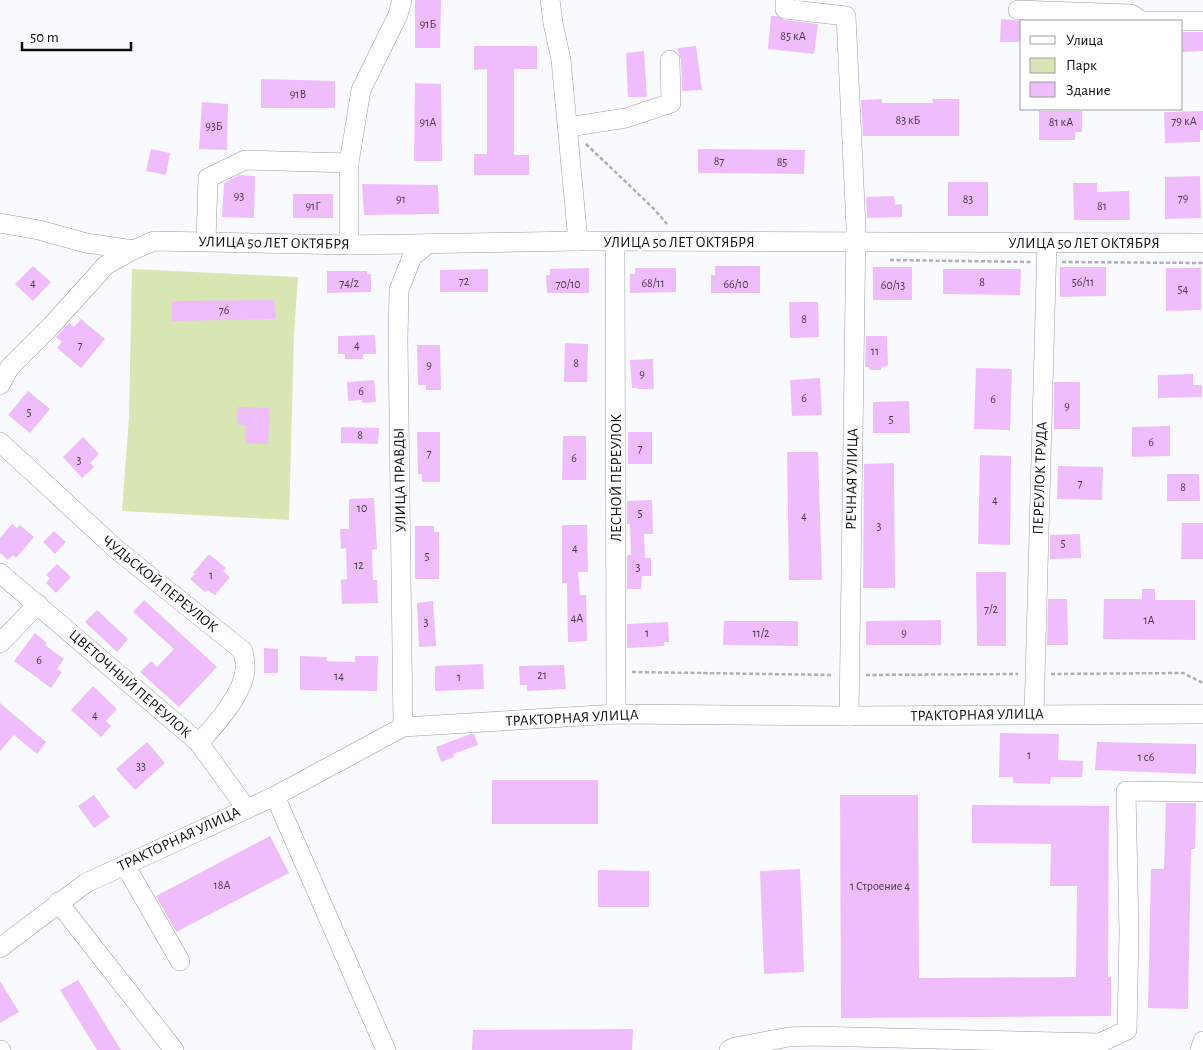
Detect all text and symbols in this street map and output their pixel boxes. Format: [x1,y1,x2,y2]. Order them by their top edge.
house number: 91Б [420,18,436,30]
scale bar [22,20,131,52]
legend [1020,20,1183,110]
text: 50 m [30,30,59,45]
house number: 85 кА [780,30,806,42]
text: Улица [1066,33,1103,48]
text: Парк [1066,58,1097,73]
text: Здание [1066,83,1111,98]
house number: 91В [290,88,306,100]
house number: 83 кБ [896,114,921,126]
house number: 79 кА [1171,115,1197,127]
house number: 91А [420,116,436,128]
house number: 81 кА [1049,116,1073,128]
house number: 93Б [205,120,223,132]
house number: 87 [714,155,724,167]
house number: 85 [777,156,787,168]
house number: 93 [234,190,244,202]
house number: 79 [1178,192,1189,204]
house number: 91 [396,193,406,205]
house number: 83 [963,193,973,205]
house number: 91Г [305,200,321,212]
house number: 81 [1097,200,1107,212]
street label: УЛИЦА 50 ЛЕТ ОКТЯБРЯ [198,234,350,252]
street label: УЛИЦА 50 ЛЕТ ОКТЯБРЯ [603,235,755,250]
street label: УЛИЦА 50 ЛЕТ ОКТЯБРЯ [1008,236,1160,251]
house number: 72 [459,275,470,287]
house number: 8 [979,276,985,288]
house number: 56/11 [1072,276,1094,288]
house number: 4 [30,277,36,289]
house number: 74/2 [339,277,359,289]
house number: 68/11 [641,277,665,289]
house number: 70/10 [555,278,581,290]
house number: 66/10 [723,278,749,290]
house number: 60/13 [881,279,905,291]
house number: 54 [1178,283,1189,295]
house number: 76 [219,304,230,316]
house number: 8 [801,313,807,325]
house number: 7 [77,339,83,351]
house number: 4 [354,339,360,351]
house number: 11 [871,345,879,357]
house number: 8 [573,357,579,369]
house number: 9 [426,359,432,371]
house number: 9 [639,368,645,380]
house number: 6 [358,385,364,397]
house number: 6 [801,392,807,404]
house number: 6 [990,393,996,405]
house number: 9 [1064,400,1070,412]
house number: 5 [26,406,32,418]
house number: 5 [888,413,894,425]
street label: ЛЕСНОЙ ПЕРЕУЛОК [609,414,624,542]
street label: ПЕРЕУЛОК ТРУДА [1031,421,1049,535]
street label: УЛИЦА ПРАВДЫ [392,428,408,532]
street label: РЕЧНАЯ УЛИЦА [844,428,860,530]
house number: 8 [357,429,363,441]
house number: 6 [1148,436,1154,448]
house number: 7 [637,442,643,454]
house number: 7 [426,447,432,459]
house number: 6 [571,452,577,464]
house number: 3 [77,454,82,466]
house number: 7 [1077,477,1083,489]
house number: 8 [1180,481,1186,493]
house number: 4 [992,494,998,506]
house number: 10 [357,502,367,514]
house number: 5 [637,507,643,519]
house number: 4 [801,510,807,522]
house number: 3 [877,520,882,532]
street label: ЧУДЬСКОЙ ПЕРЕУЛОК [99,533,221,635]
house number: 5 [1060,537,1066,549]
house number: 4 [572,542,578,554]
house number: 5 [424,550,430,562]
house number: 12 [354,559,364,571]
house number: 3 [636,561,641,573]
house number: 1 [209,569,213,581]
house number: 7/2 [984,603,998,615]
house number: 4А [571,612,583,624]
house number: 1А [1143,614,1155,626]
house number: 3 [424,616,429,628]
street label: ЦВЕТОЧНЫЙ ПЕРЕУЛОК [66,627,194,741]
house number: 1 [645,627,649,639]
house number: 11/2 [752,627,770,639]
house number: 9 [901,627,907,639]
house number: 6 [36,654,42,666]
house number: 21 [537,669,547,681]
house number: 14 [334,670,344,682]
house number: 1 [457,671,461,683]
street label: ТРАКТОРНАЯ УЛИЦА [910,706,1044,724]
street label: ТРАКТОРНАЯ УЛИЦА [505,707,639,729]
house number: 4 [92,709,98,721]
house number: 1 [1027,749,1031,761]
house number: 1 с6 [1138,751,1155,763]
house number: 33 [136,760,146,772]
street label: ТРАКТОРНАЯ УЛИЦА [115,804,243,874]
house number: 18А [214,879,230,891]
house number: 1 Строение 4 [850,880,910,892]

